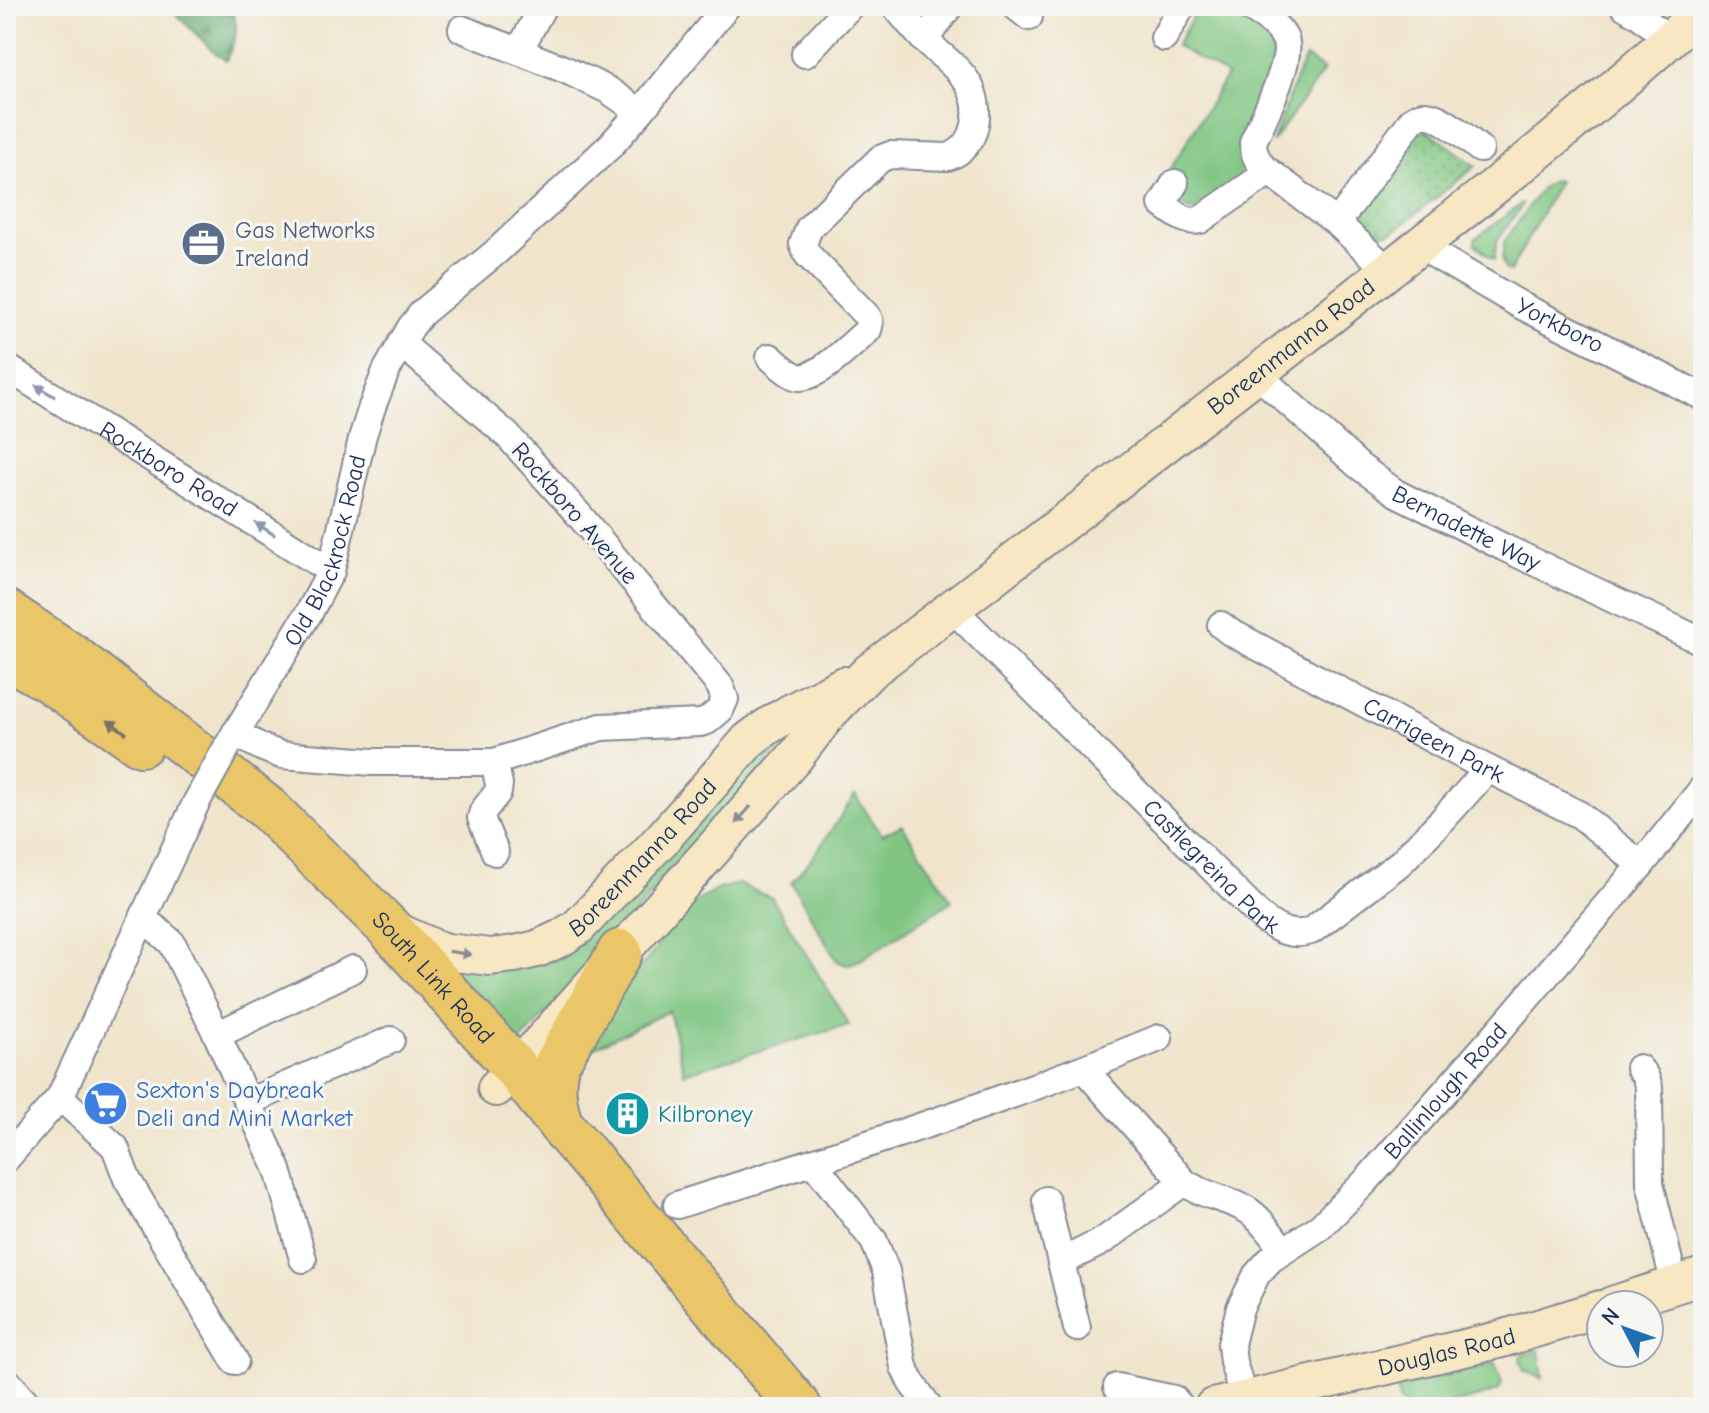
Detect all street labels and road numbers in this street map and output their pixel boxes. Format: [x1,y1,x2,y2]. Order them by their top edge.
street label: Boreenmanna Road [1202,272,1380,421]
street label: Yorkboro [1512,291,1608,359]
street label: Rockboro Road [95,415,243,523]
street label: Rockboro Avenue [506,437,644,589]
street label: Old Blackrock Road [278,452,372,651]
street label: Bernadette Way [1388,479,1545,577]
street label: Carrigeen Park [1358,691,1509,789]
street label: Boreenmanna Road [564,773,722,943]
street label: Castlegreina Park [1137,793,1285,940]
street label: South Link Road [367,906,500,1049]
street label: Ballinlough Road [1378,1017,1513,1165]
street label: Douglas Road [1375,1322,1519,1382]

